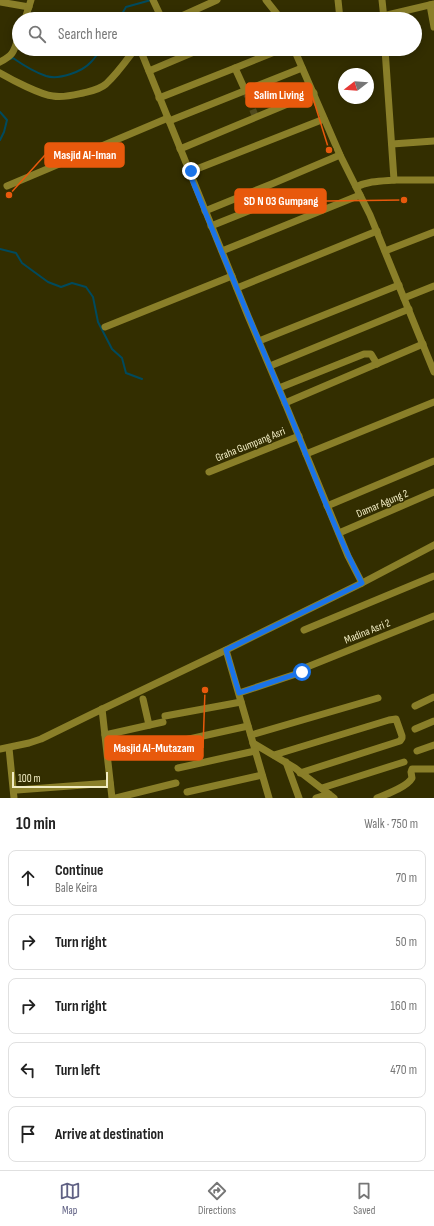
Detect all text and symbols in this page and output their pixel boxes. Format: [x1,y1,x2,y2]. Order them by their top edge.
search box [12,12,422,56]
icon: search [26,23,48,45]
text: Search here [58,25,118,44]
north arrow [338,68,374,104]
callout: Salim Living [246,83,312,107]
text: Salim Living [254,88,304,103]
callout: Masjid Al-Iman [45,143,124,167]
text: Masjid Al-Iman [54,148,116,163]
route end [182,162,200,180]
callout: SD N 03 Gumpang [235,189,326,213]
text: SD N 03 Gumpang [244,194,318,209]
street label: Graha Gumpang Asri [213,425,287,464]
street label: Damar Agung 2 [354,487,410,520]
street label: Madina Asri 2 [342,616,392,647]
route start [293,663,311,681]
callout: Masjid Al-Mutazam [105,736,203,760]
text: Masjid Al-Mutazam [113,741,195,756]
scale bar [12,770,108,789]
text: 100 m [18,772,40,785]
text: 10 min [16,814,56,834]
text: Walk · 750 m [364,816,418,832]
text: Continue [55,861,104,880]
icon: ahead [17,867,39,889]
text: 70 m [396,870,417,886]
text: Bale Keira [55,880,97,896]
icon: right [17,931,39,953]
text: Turn right [55,933,107,952]
text: 50 m [396,934,417,950]
icon: right [17,995,39,1017]
text: Turn right [55,997,107,1016]
text: 160 m [391,998,417,1014]
icon: left [17,1059,39,1081]
text: Turn left [55,1061,100,1080]
text: 470 m [390,1062,417,1078]
icon: arrive [17,1123,39,1145]
text: Arrive at destination [55,1125,164,1144]
tab: Map [59,1180,81,1217]
tab: Directions [198,1180,236,1217]
tab: Saved [353,1180,375,1217]

